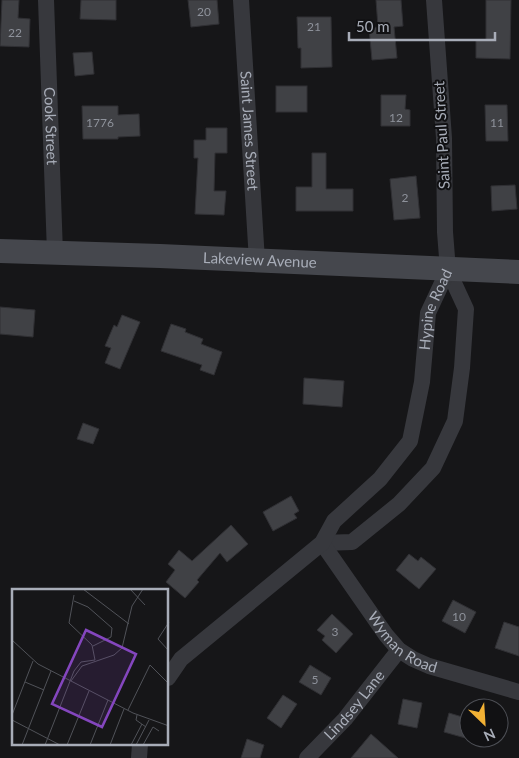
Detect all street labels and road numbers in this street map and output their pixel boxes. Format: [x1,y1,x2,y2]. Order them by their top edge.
street label: Saint James Street [237,70,263,192]
street label: Saint Paul Street [429,80,453,189]
street label: Cook Street [41,87,62,166]
street label: Lakeview Avenue [203,248,317,271]
street label: Hypine Road [415,266,455,351]
street label: Wyman Road [364,608,440,676]
street label: Lindsey Lane [320,666,388,743]

